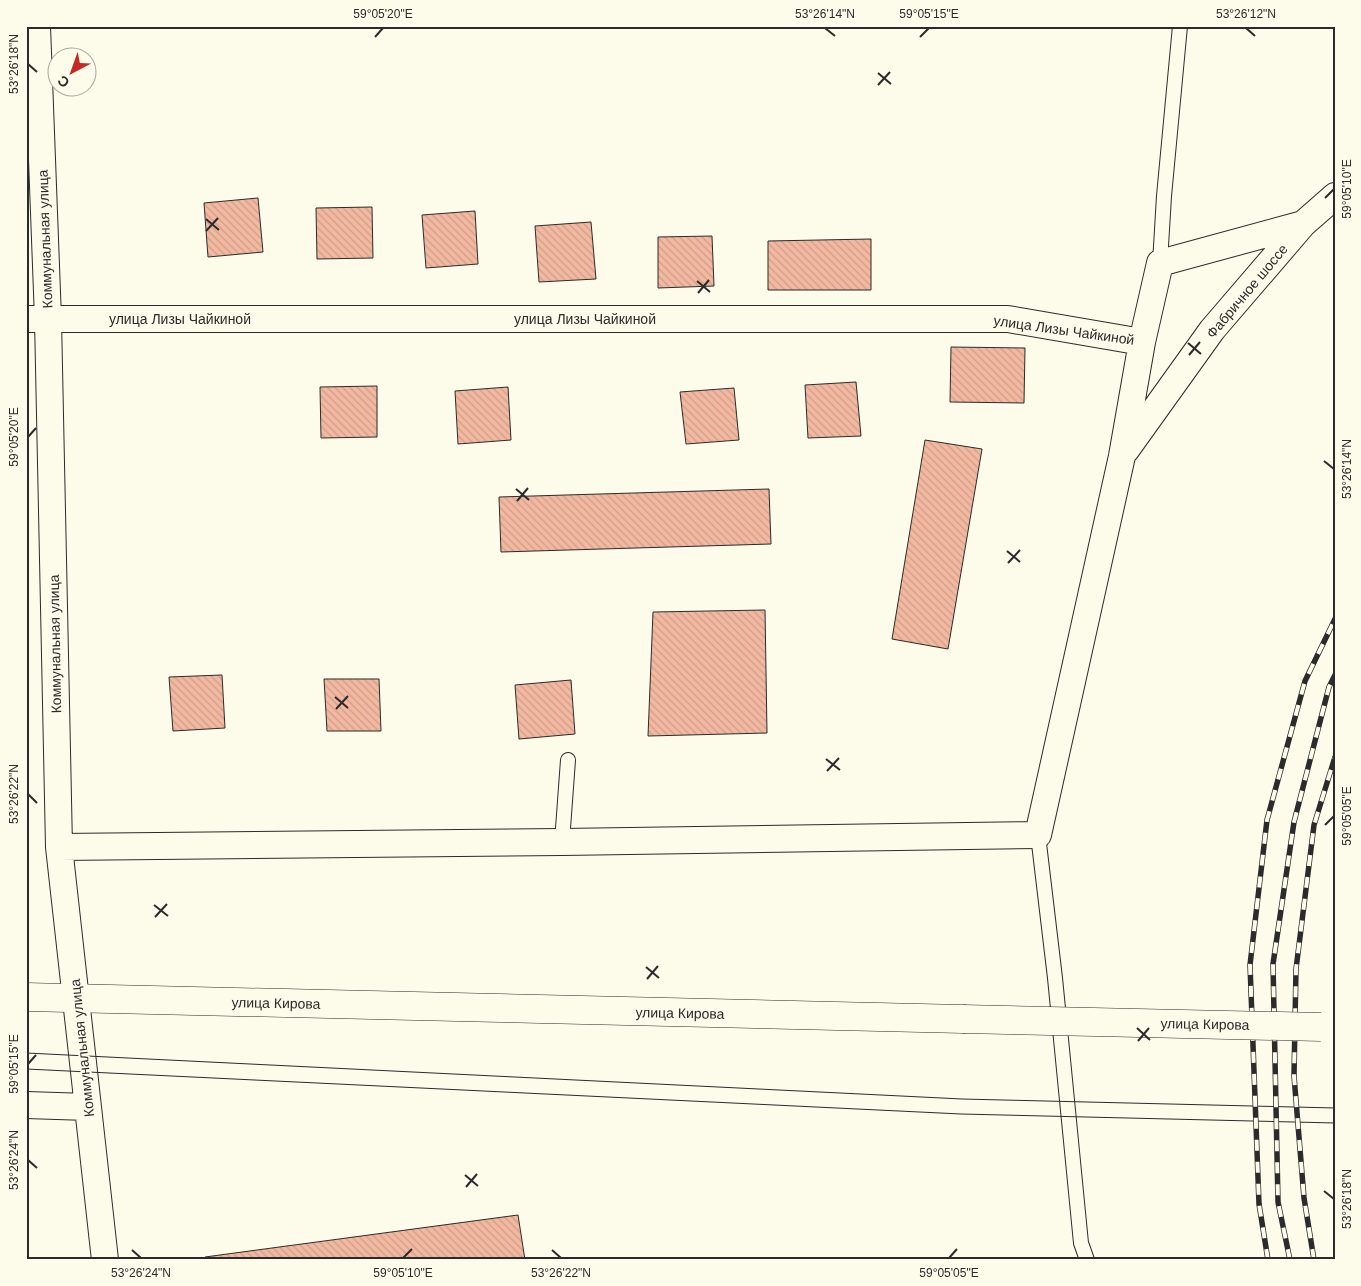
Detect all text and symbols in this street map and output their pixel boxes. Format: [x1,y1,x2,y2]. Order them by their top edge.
text: 59°05'20"E [353,7,413,21]
text: 53°26'14"N [795,7,855,21]
text: 59°05'15"E [899,7,959,21]
text: 53°26'12"N [1216,7,1276,21]
text: 53°26'18"N [7,34,21,94]
north arrow [48,48,98,98]
text: С [54,72,73,91]
text: 59°05'10"E [1340,159,1354,219]
street label: Коммунальная улица [35,169,55,309]
street label: Фабричное шоссе [1203,241,1291,341]
street label: улица Лизы Чайкиной [109,311,251,327]
street label: улица Лизы Чайкиной [514,311,656,327]
street label: улица Лизы Чайкиной [993,312,1135,348]
text: 59°05'20"E [7,407,21,467]
text: 53°26'14"N [1340,439,1354,499]
street label: Коммунальная улица [46,574,64,714]
text: 53°26'22"N [7,764,21,824]
text: 59°05'05"E [1340,786,1354,846]
street label: Коммунальная улица [67,978,97,1118]
street label: улица Кирова [231,994,321,1012]
street label: улица Кирова [635,1004,725,1022]
street label: улица Кирова [1160,1015,1250,1033]
text: 59°05'15"E [7,1034,21,1094]
text: 53°26'24"N [7,1130,21,1190]
text: 53°26'18"N [1340,1169,1354,1229]
text: 53°26'24"N [111,1266,171,1280]
text: 59°05'10"E [373,1266,433,1280]
text: 53°26'22"N [531,1266,591,1280]
text: 59°05'05"E [919,1266,979,1280]

